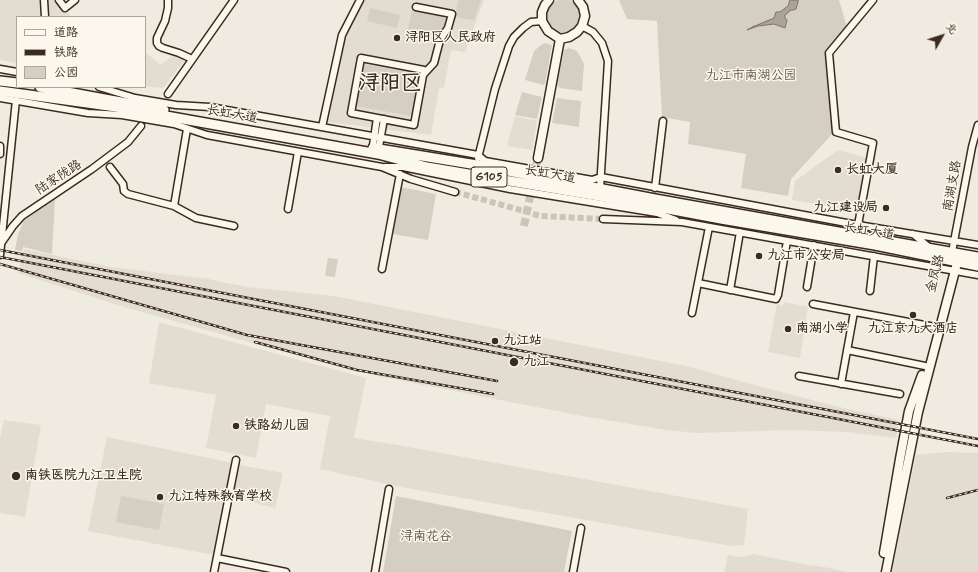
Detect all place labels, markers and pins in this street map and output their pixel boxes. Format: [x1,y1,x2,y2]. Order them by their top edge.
place label: 浔阳区人民政府 [405,30,496,46]
marker: 浔阳区人民政府 [392,33,402,43]
place label: 长虹大厦 [846,162,898,178]
marker: 长虹大厦 [833,165,843,175]
place label: 九江建设局 [813,200,878,216]
marker: 九江建设局 [881,203,891,213]
place label: 九江市公安局 [767,248,845,264]
marker: 九江市公安局 [754,251,764,261]
marker: 九江京九大酒店 [908,310,918,320]
place label: 南湖小学 [796,321,848,337]
place label: 九江京九大酒店 [868,321,958,337]
marker: 南湖小学 [783,324,793,334]
place label: 九江站 [503,333,542,349]
marker: 九江站 [490,336,500,346]
place label: 九江 [523,354,549,370]
marker: 九江 [508,356,520,368]
place label: 铁路幼儿园 [244,418,309,434]
marker: 铁路幼儿园 [231,421,241,431]
place label: 南铁医院九江卫生院 [25,468,142,484]
marker: 南铁医院九江卫生院 [10,470,22,482]
place label: 九江特殊教育学校 [168,489,272,505]
marker: 九江特殊教育学校 [155,492,165,502]

